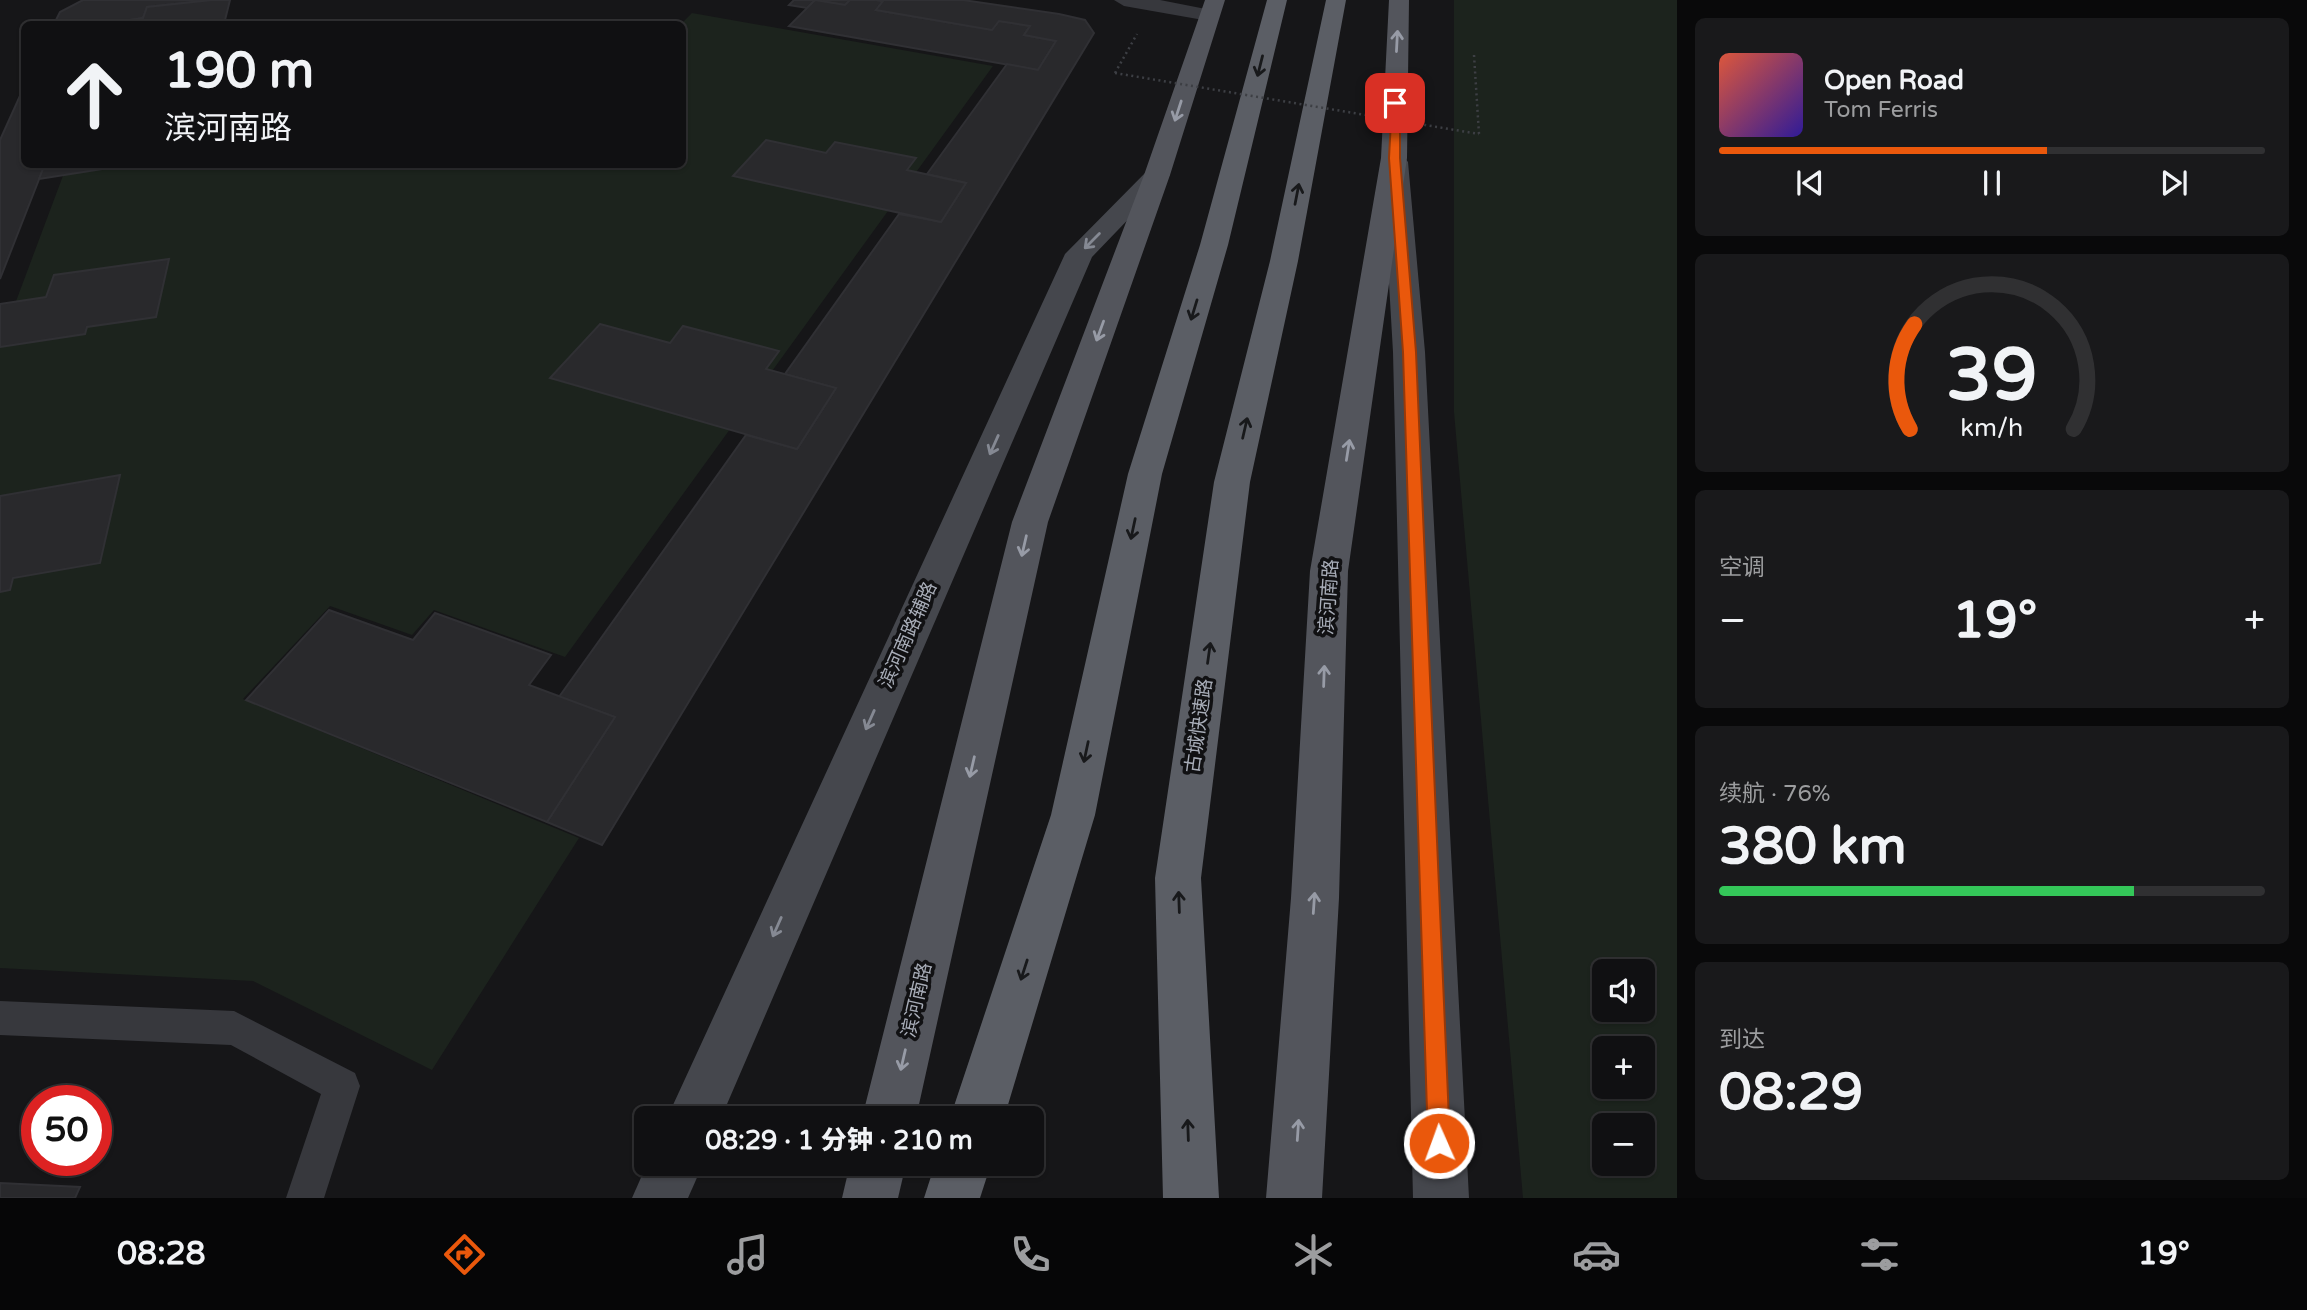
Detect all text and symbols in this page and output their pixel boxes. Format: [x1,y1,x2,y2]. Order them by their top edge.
one-way arrow [1391,29,1404,52]
text: 190 m [164,42,314,101]
icon: ahead [49,49,140,140]
one-way arrow [1253,54,1266,77]
text: Open Road [1824,65,1964,96]
pin [1365,73,1425,133]
icon: arrive [1376,84,1414,122]
text: Tom Ferris [1824,96,1938,124]
one-way arrow [1170,100,1183,122]
text: 滨河南路 [164,110,292,148]
icon: previous [1791,164,1829,202]
icon: pause [1973,164,2011,202]
icon: next [2155,164,2193,202]
one-way arrow [1291,183,1305,206]
one-way arrow [1084,232,1101,249]
one-way arrow [1187,299,1200,321]
one-way arrow [1093,320,1105,342]
text: 39 [1946,332,2038,420]
text: km/h [1961,413,2023,443]
one-way arrow [1239,417,1252,440]
one-way arrow [987,434,1000,455]
one-way arrow [1342,439,1355,462]
one-way arrow [1126,517,1140,540]
one-way arrow [1017,534,1030,556]
text: 空调 [1719,554,1765,582]
street label: 滨河南路 [1315,558,1343,636]
street label: 滨河南路辅路 [875,578,941,692]
text: 19° [1952,589,2037,652]
text: − [1719,598,1746,644]
text: + [2244,598,2265,644]
one-way arrow [1203,642,1216,664]
one-way arrow [1318,664,1331,687]
street label: 古城快速路 [1181,677,1217,775]
one-way arrow [863,708,876,730]
one-way arrow [1079,740,1093,763]
one-way arrow [965,755,978,778]
text: 续航 · 76% [1719,780,1831,808]
text: 380 km [1719,815,1907,878]
one-way arrow [1173,891,1186,914]
one-way arrow [1308,892,1321,915]
one-way arrow [770,916,783,937]
one-way arrow [1017,959,1029,981]
map controls [1592,959,1655,1176]
button: sound [1592,959,1655,1022]
street label: 滨河南路 [898,960,936,1040]
text: 到达 [1719,1026,1765,1054]
button: + [1592,1036,1655,1099]
one-way arrow [896,1048,909,1071]
text: 08:29 [1719,1061,1863,1124]
speed limit sign: 50 [21,1085,112,1176]
position arrow [1402,1106,1476,1180]
button: − [1592,1113,1655,1176]
one-way arrow [1182,1119,1195,1142]
one-way arrow [1292,1119,1305,1142]
text: 08:29 · 1 分钟 · 210 m [705,1125,973,1156]
icon: directions [440,1230,489,1279]
icon: music [723,1230,772,1279]
icon: phone [1006,1230,1055,1279]
icon: climate [1289,1230,1338,1279]
icon: car [1572,1230,1621,1279]
icon: filters [1855,1230,1904,1279]
text: 08:28 [117,1235,206,1273]
text: 19° [2138,1235,2190,1273]

